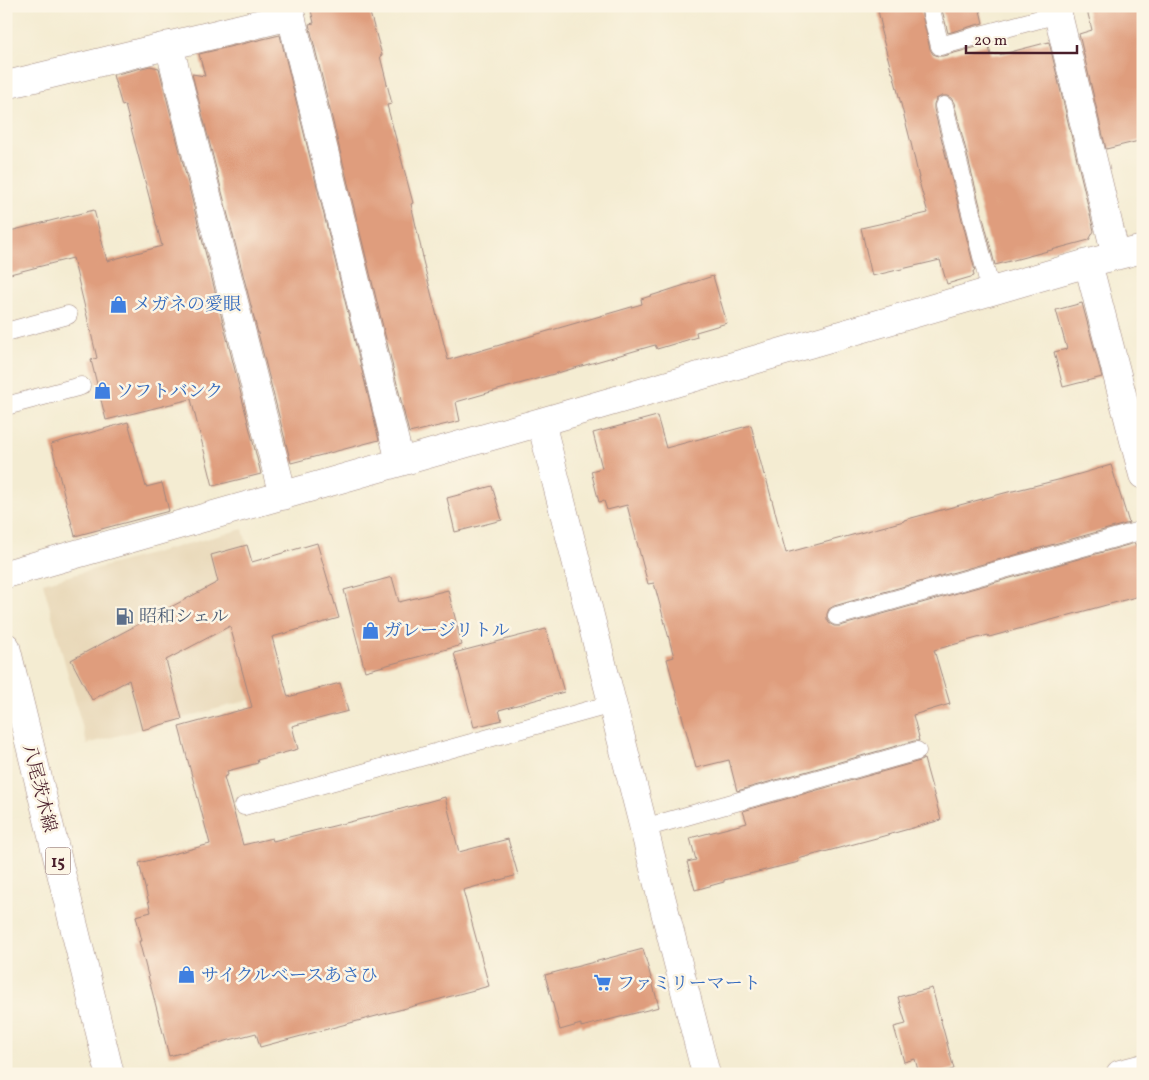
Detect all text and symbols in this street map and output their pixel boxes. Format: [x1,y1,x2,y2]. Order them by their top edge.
scale bar [966,22,1078,54]
text: 20 m [974,31,1007,52]
place label: メガネの愛眼 [133,293,241,318]
shop icon: メガネの愛眼 [109,294,129,314]
place label: ソフトバンク [116,380,223,405]
shop icon: ソフトバンク [92,381,112,401]
place label: 昭和シェル [139,605,229,630]
fuel station icon: 昭和シェル [115,606,135,626]
place label: ガレージリトル [384,619,510,644]
shop icon: ガレージリトル [360,620,380,640]
street label: 八尾茨木線 [16,742,62,835]
road number: 15 [46,848,70,874]
place label: サイクルベースあさひ [201,964,378,989]
shop icon: サイクルベースあさひ [177,965,197,985]
place label: ファミリーマート [617,972,761,997]
supermarket icon: ファミリーマート [593,973,613,993]

